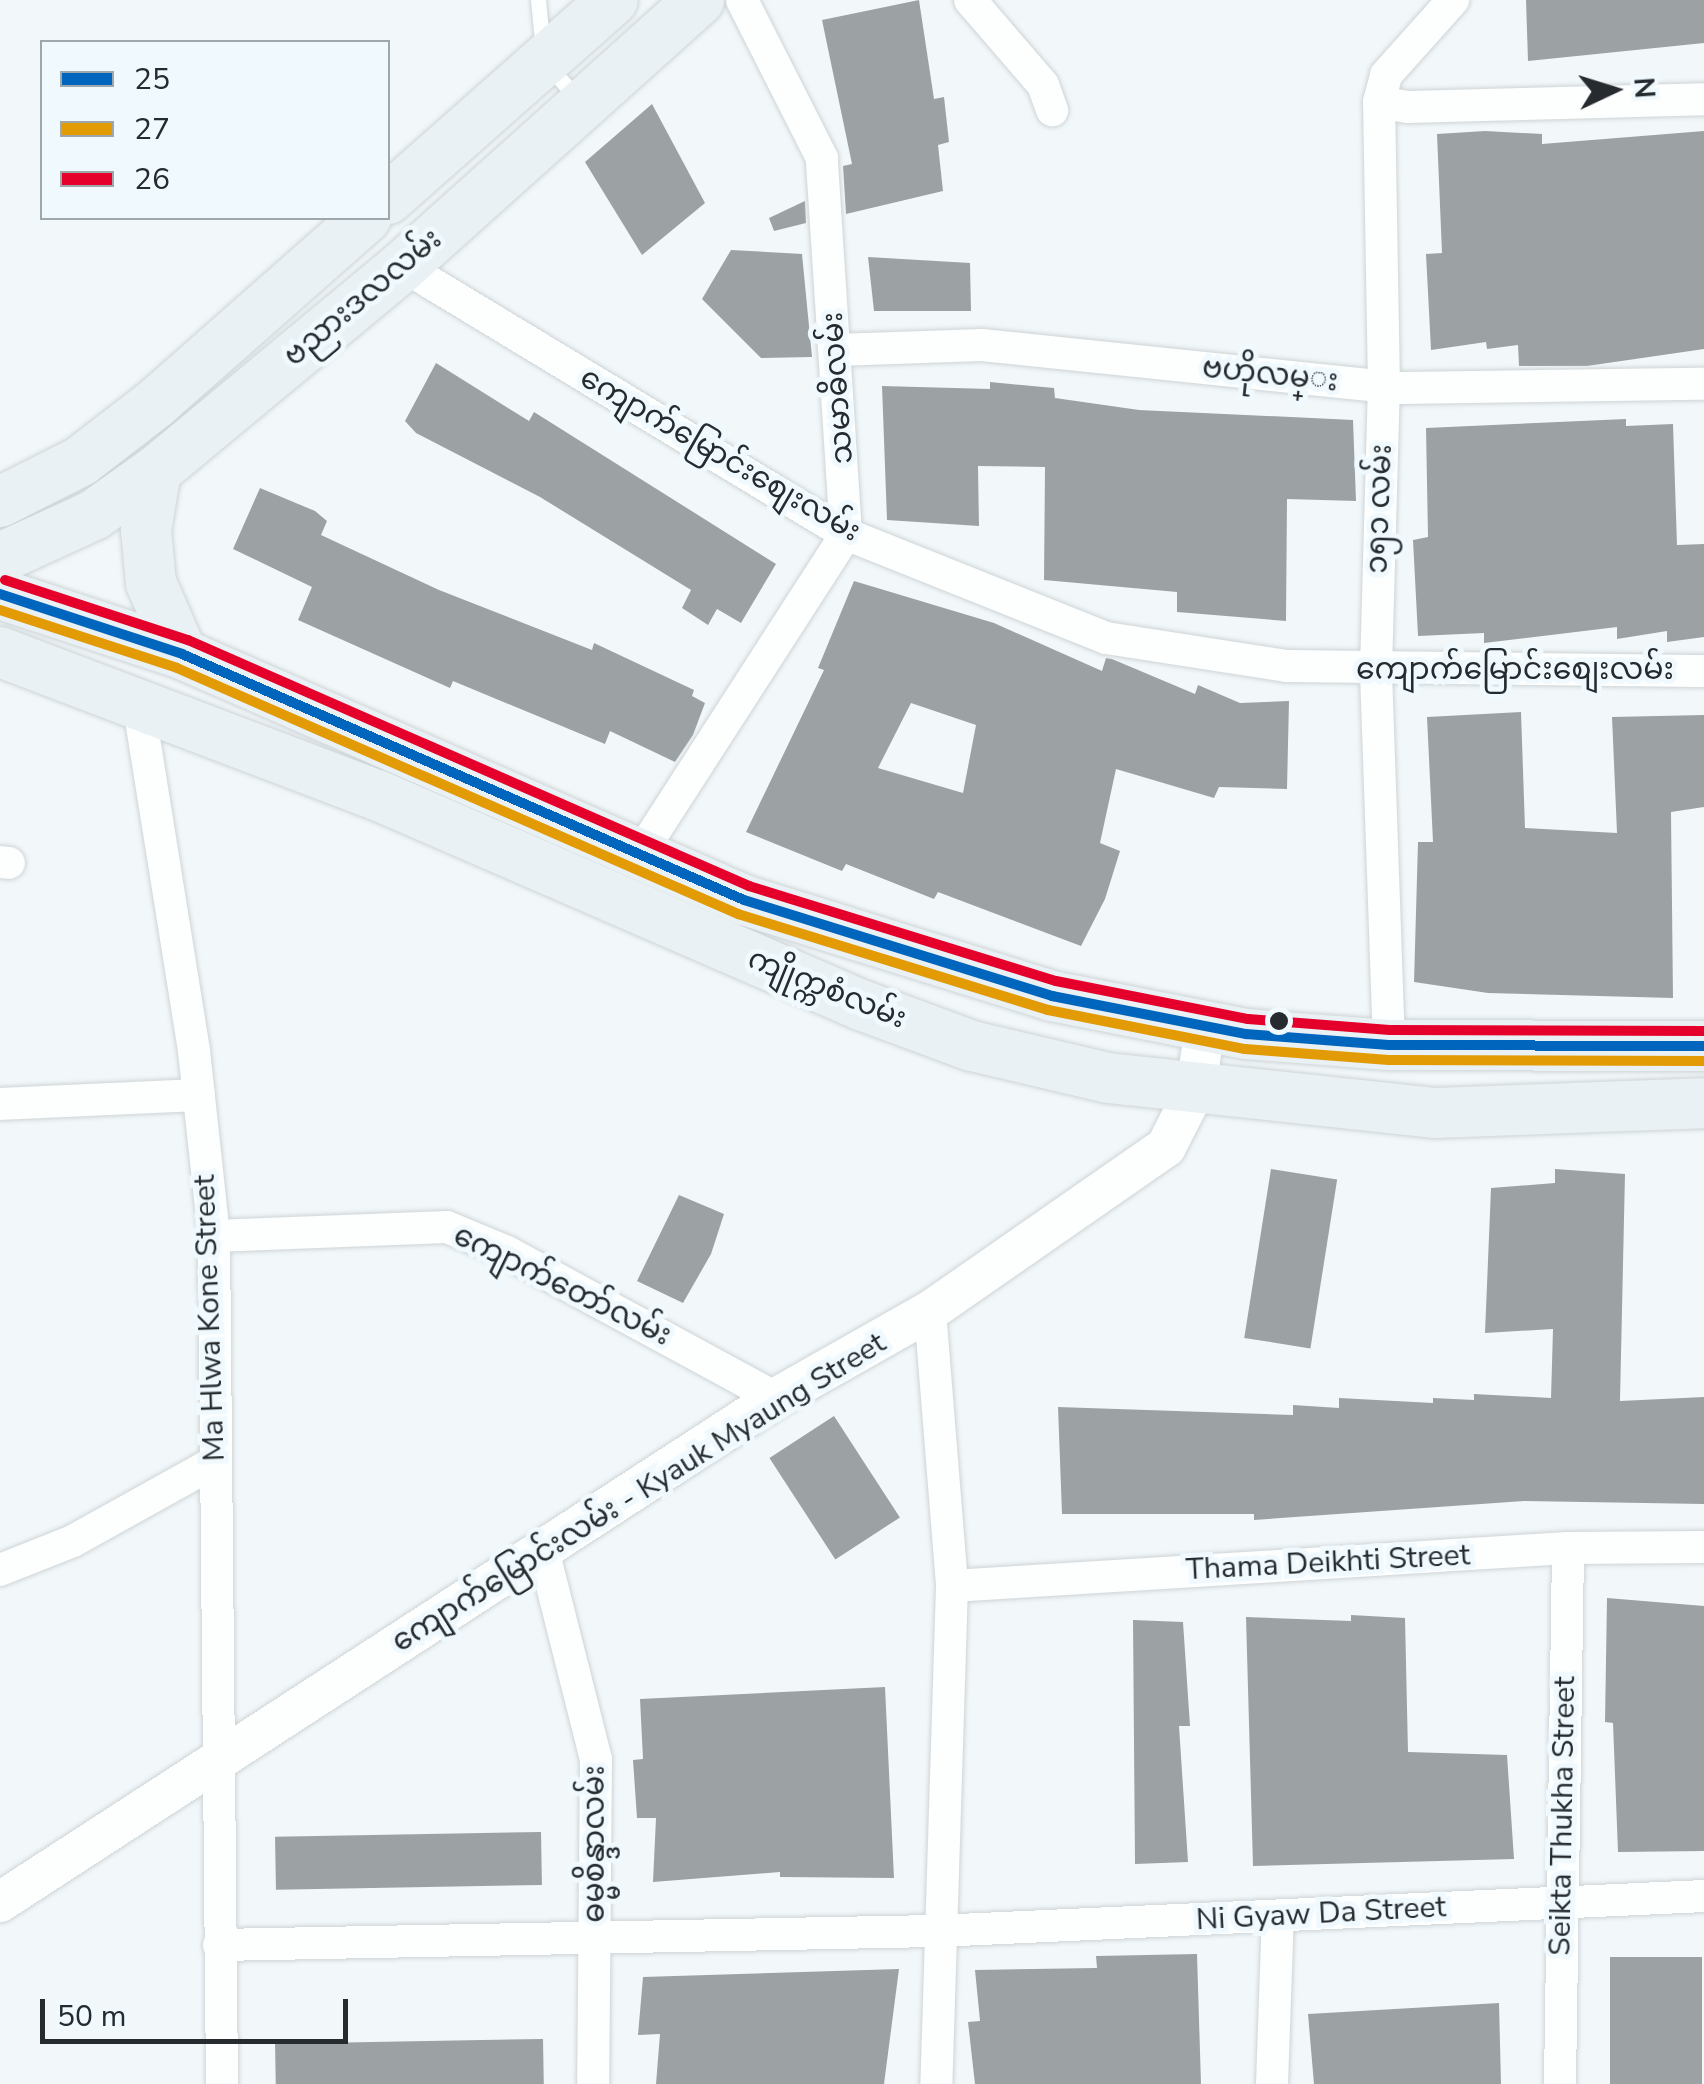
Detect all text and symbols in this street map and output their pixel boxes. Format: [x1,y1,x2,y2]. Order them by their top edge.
legend [40,40,390,220]
north arrow [1564,40,1664,140]
text: 25 [134,59,170,100]
text: N [1624,76,1664,100]
text: 27 [134,109,170,150]
text: 26 [134,159,170,200]
street label: ဗညားဒလလမ်း [277,222,449,374]
street label: သမာဓိလမ်း [815,311,861,465]
street label: ဗဟိုလမ္း [1200,350,1340,400]
street label: ကျောက်မြောင်းစျေးလမ်း [573,360,867,550]
street label: ၁၅၁ လမ်း [1360,444,1400,574]
street label: ကျောက်မြောင်းစျေးလမ်း [1356,652,1674,688]
street label: ကျိုက္ကစံလမ်း [743,941,911,1037]
unlabelled marker [1269,1011,1289,1031]
street label: Ma Hlwa Kone Street [187,1174,233,1462]
street label: ကျောက်တော်လမ်း [447,1218,677,1354]
street label: ကျောက်မြောင်းလမ်း - Kyauk Myaung Street [386,1325,892,1661]
street label: Thama Deikhti Street [1185,1538,1471,1588]
street label: Seikta Thukha Street [1543,1676,1583,1956]
street label: ဓမ္မစိန္ဒာလမ်း [577,1765,613,1923]
street label: Ni Gyaw Da Street [1195,1889,1447,1939]
scale bar [45,1979,352,2041]
text: 50 m [57,1996,126,2037]

